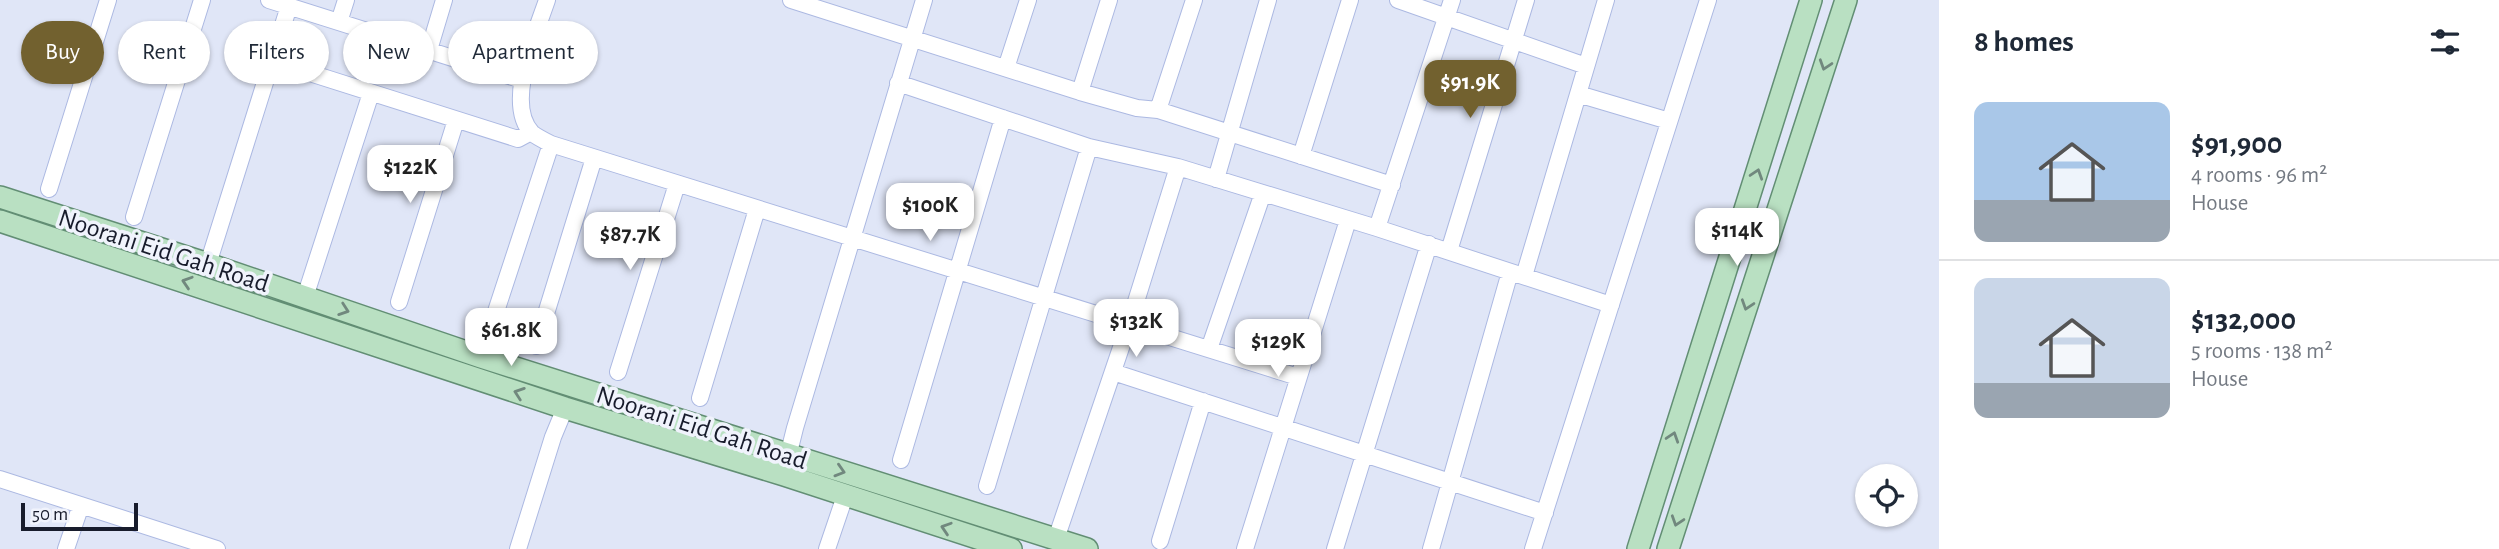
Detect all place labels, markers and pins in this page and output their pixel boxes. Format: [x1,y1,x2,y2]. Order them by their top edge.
pin: $91.9K [1413,60,1527,120]
pin: $122K [361,146,459,205]
pin: $100K [881,184,979,243]
pin: $114K [1688,208,1786,268]
pin: $87.7K [573,212,687,272]
pin: $132K [1087,300,1185,359]
pin: $61.8K [454,308,568,368]
pin: $129K [1229,320,1327,379]

